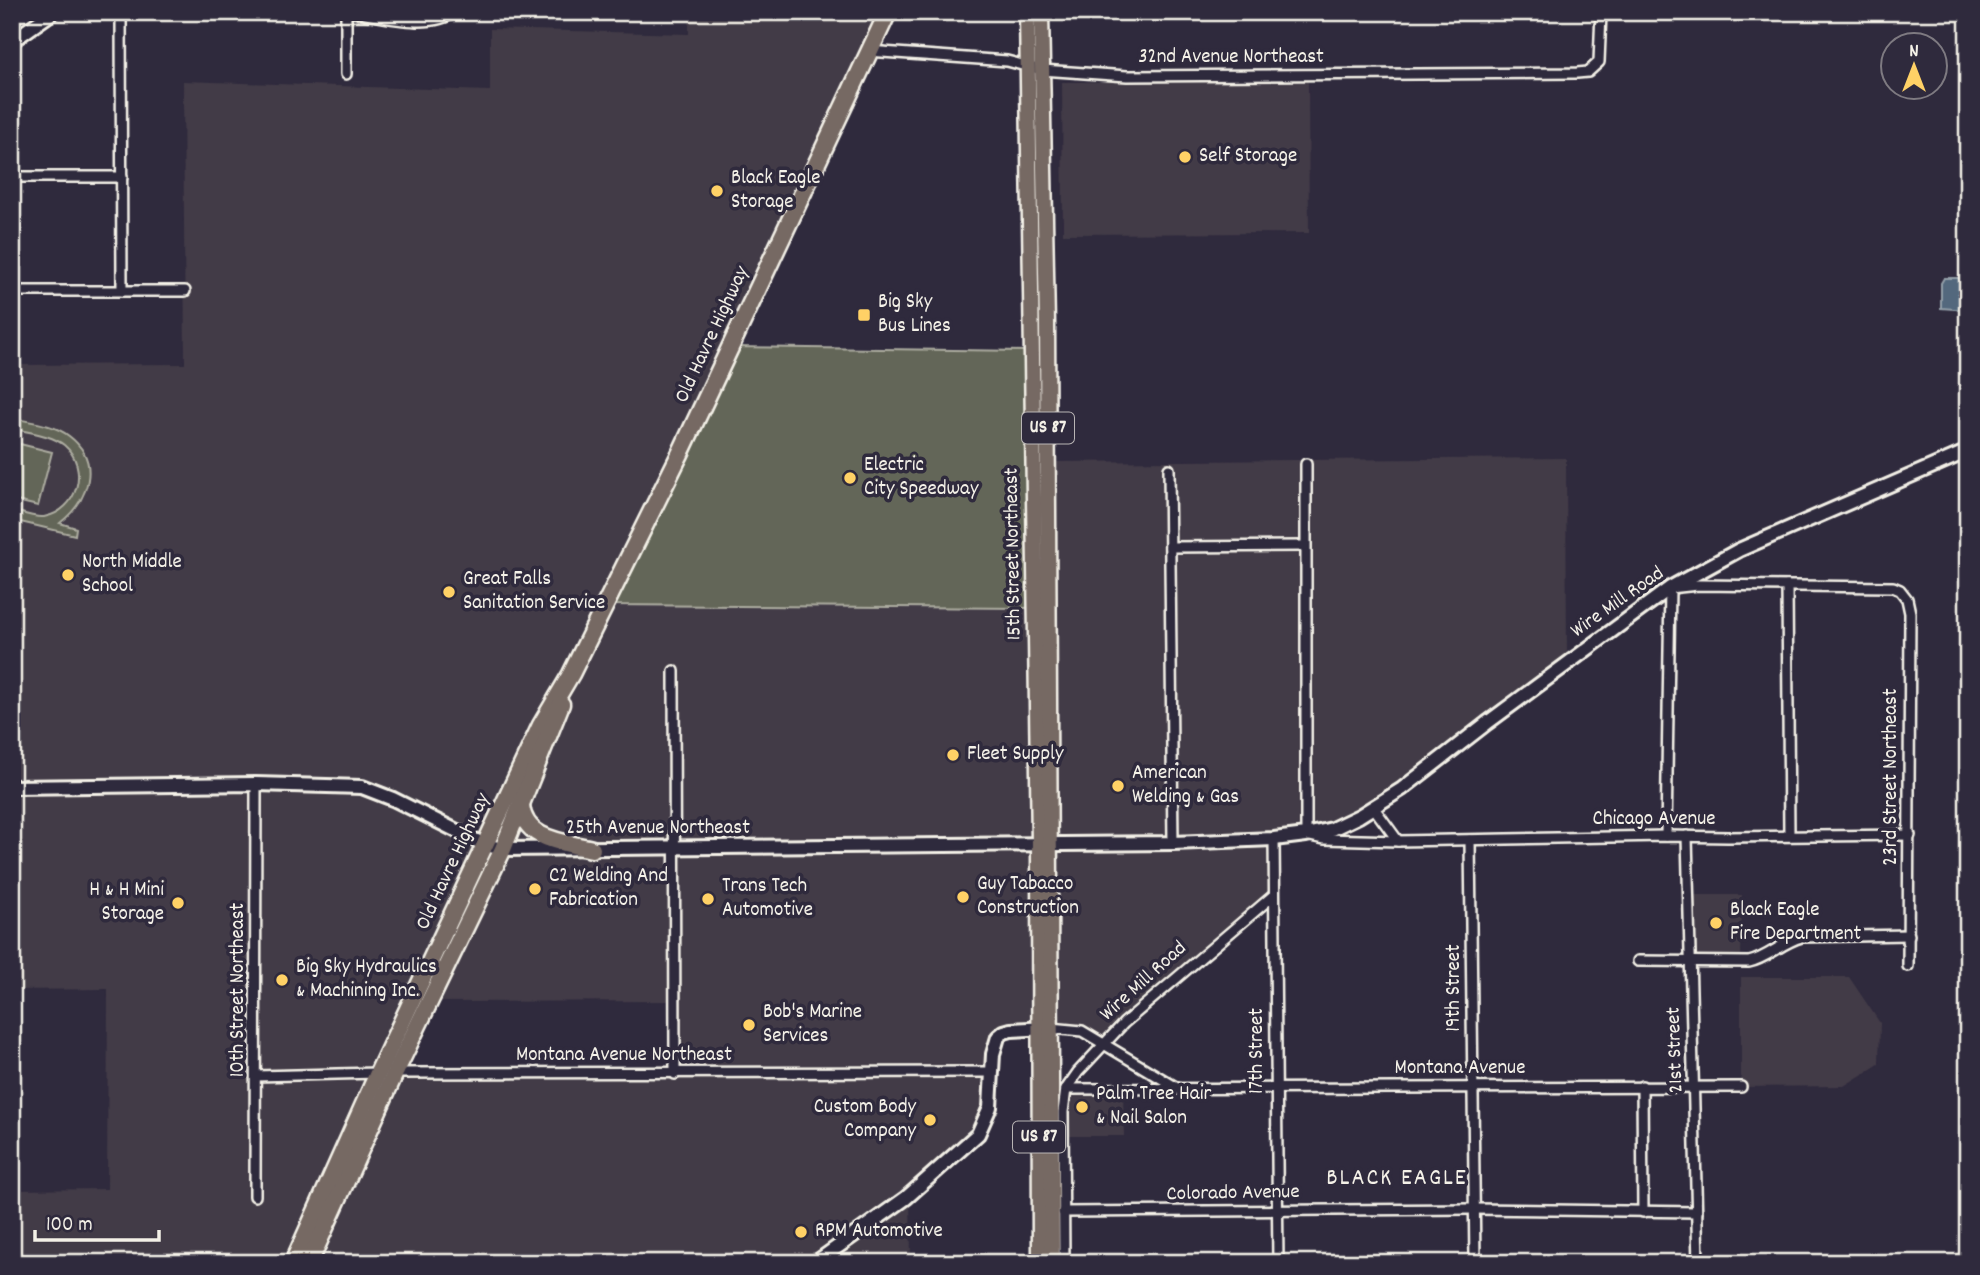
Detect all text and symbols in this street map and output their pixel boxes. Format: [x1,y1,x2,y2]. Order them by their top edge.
north arrow [1878,32,1948,102]
text: N [1909,39,1919,66]
street label: 32nd Avenue Northeast [1138,43,1324,73]
place label: Self Storage [1199,142,1297,172]
marker: Self Storage [1177,149,1193,165]
place label: Black Eagle Storage [731,164,820,218]
marker: Black Eagle Storage [709,183,725,199]
street label: Old Havre Highway [668,261,758,408]
place label: Big Sky Bus Lines [878,288,951,342]
marker: Big Sky Bus Lines [856,307,872,323]
road number: US 87 [1022,412,1074,444]
place label: Electric City Speedway [864,451,979,505]
street label: 15th Street Northeast [997,467,1031,641]
marker: Electric City Speedway [842,470,858,486]
place label: North Middle School [82,548,182,602]
street label: Wire Mill Road [1565,560,1671,646]
place label: Great Falls Sanitation Service [463,565,605,619]
marker: North Middle School [60,567,76,583]
marker: Great Falls Sanitation Service [441,584,457,600]
street label: 23rd Street Northeast [1877,688,1907,866]
place label: Fleet Supply [967,740,1064,770]
marker: Fleet Supply [945,747,961,763]
place label: American Welding & Gas [1132,759,1239,813]
marker: American Welding & Gas [1110,778,1126,794]
street label: Old Havre Highway [409,788,499,935]
street label: Chicago Avenue [1593,805,1715,835]
street label: 25th Avenue Northeast [566,814,750,844]
place label: C2 Welding And Fabrication [549,862,668,916]
place label: Guy Tabacco Construction [977,870,1079,924]
place label: Trans Tech Automotive [722,872,813,926]
place label: H & H Mini Storage [89,876,164,930]
marker: C2 Welding And Fabrication [527,881,543,897]
marker: Guy Tabacco Construction [955,889,971,905]
marker: Trans Tech Automotive [700,891,716,907]
marker: H & H Mini Storage [170,895,186,911]
place label: Black Eagle Fire Department [1730,896,1862,950]
street label: 10th Street Northeast [224,902,254,1077]
marker: Black Eagle Fire Department [1708,915,1724,931]
street label: Wire Mill Road [1094,935,1194,1029]
street label: 19th Street [1440,944,1470,1032]
place label: Big Sky Hydraulics & Machining Inc. [296,953,437,1007]
marker: Big Sky Hydraulics & Machining Inc. [274,972,290,988]
place label: Bob's Marine Services [763,998,862,1052]
street label: 21st Street [1659,1006,1692,1094]
street label: 17th Street [1243,1008,1273,1094]
marker: Bob's Marine Services [741,1017,757,1033]
street label: Montana Avenue Northeast [516,1041,732,1071]
street label: Montana Avenue [1395,1054,1525,1084]
place label: Palm Tree Hair & Nail Salon [1096,1080,1212,1134]
place label: Custom Body Company [814,1093,916,1147]
marker: Palm Tree Hair & Nail Salon [1074,1099,1090,1115]
marker: Custom Body Company [922,1112,938,1128]
road number: US 87 [1013,1121,1065,1152]
district label: BLACK EAGLE [1326,1162,1468,1196]
street label: Colorado Avenue [1166,1178,1300,1210]
scale bar [35,1198,159,1242]
text: 100 m [46,1211,93,1241]
place label: RPM Automotive [815,1217,943,1247]
marker: RPM Automotive [793,1224,809,1240]

